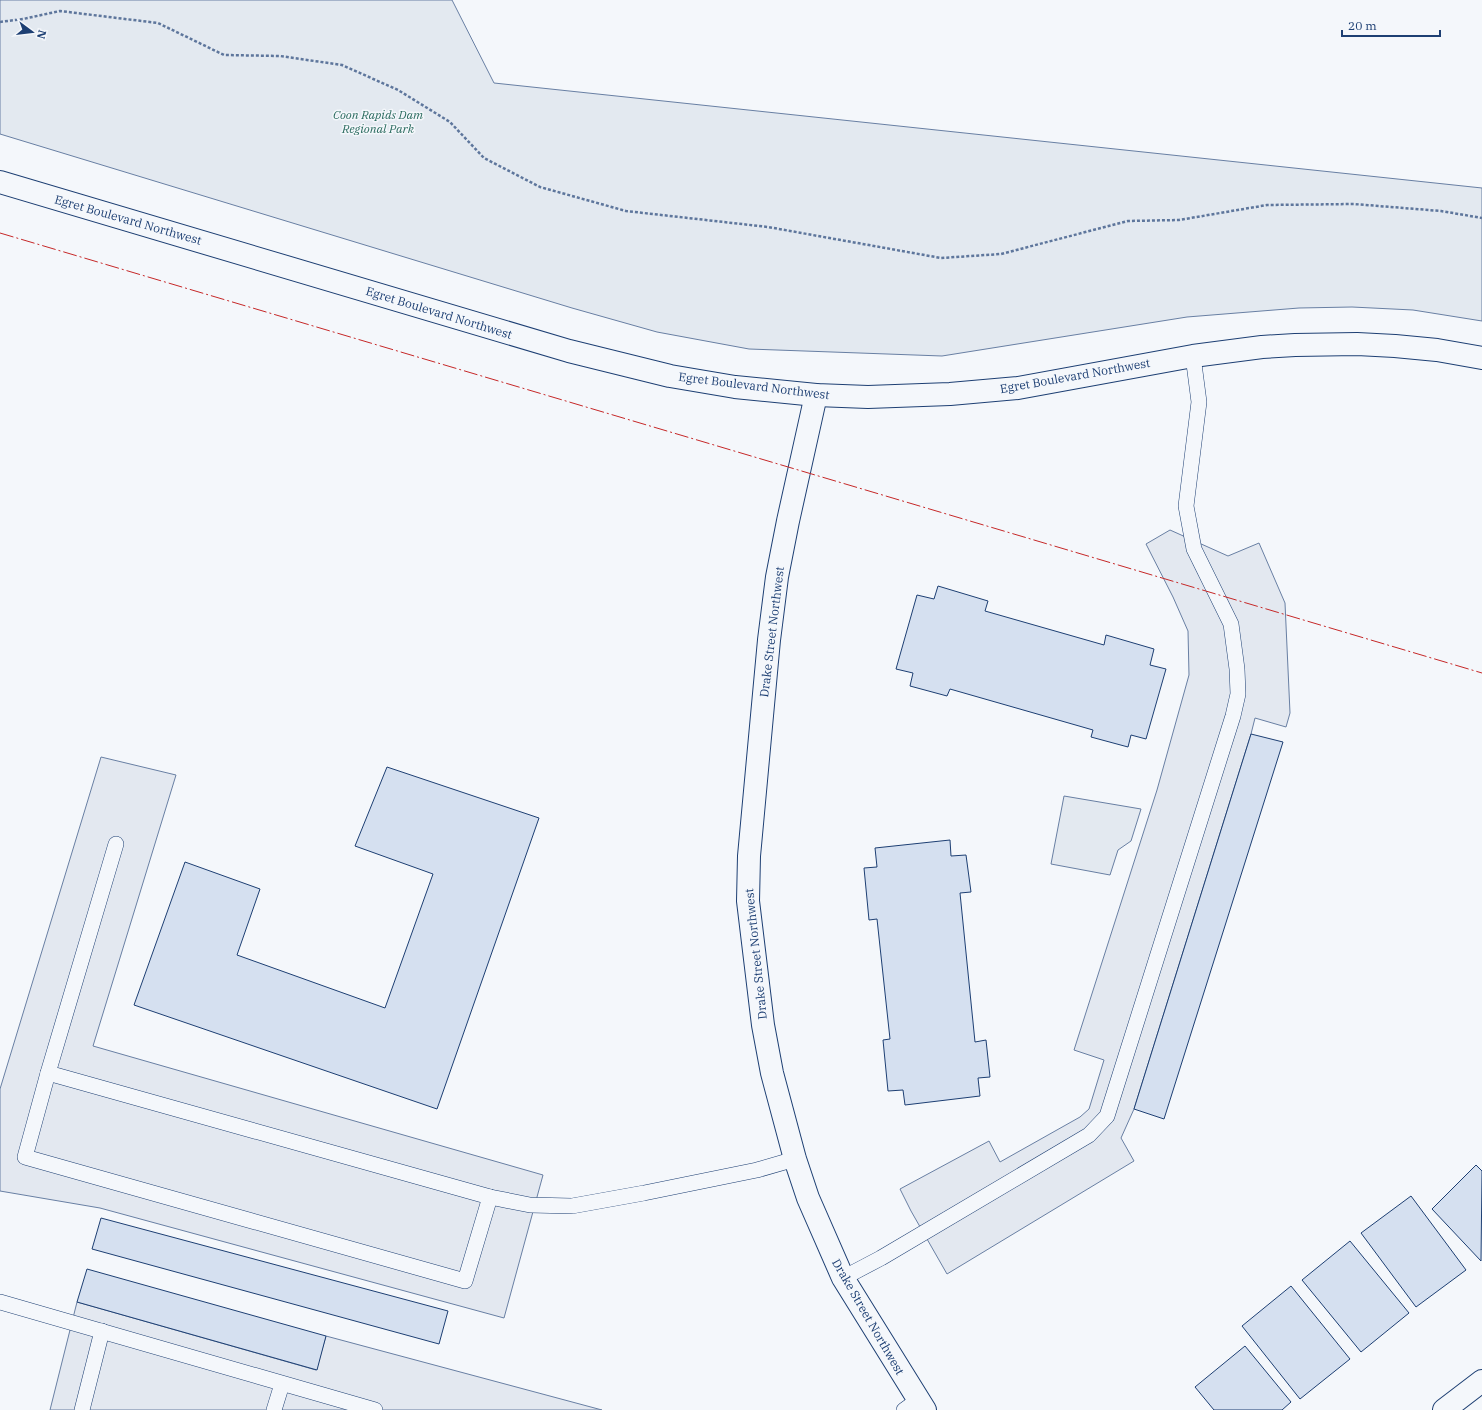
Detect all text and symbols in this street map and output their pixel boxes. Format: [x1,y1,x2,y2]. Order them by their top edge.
north arrow [12,12,52,52]
scale bar [1342,12,1440,38]
text: 20 m [1348,18,1377,33]
text: N [34,29,50,41]
park label: Coon Rapids Dam Regional Park [333,107,423,136]
street label: Egret Boulevard Northwest [53,191,203,248]
street label: Egret Boulevard Northwest [364,283,514,342]
street label: Egret Boulevard Northwest [999,355,1151,396]
street label: Egret Boulevard Northwest [678,369,830,402]
street label: Drake Street Northwest [756,566,787,698]
street label: Drake Street Northwest [741,888,770,1020]
street label: Drake Street Northwest [829,1256,908,1378]

